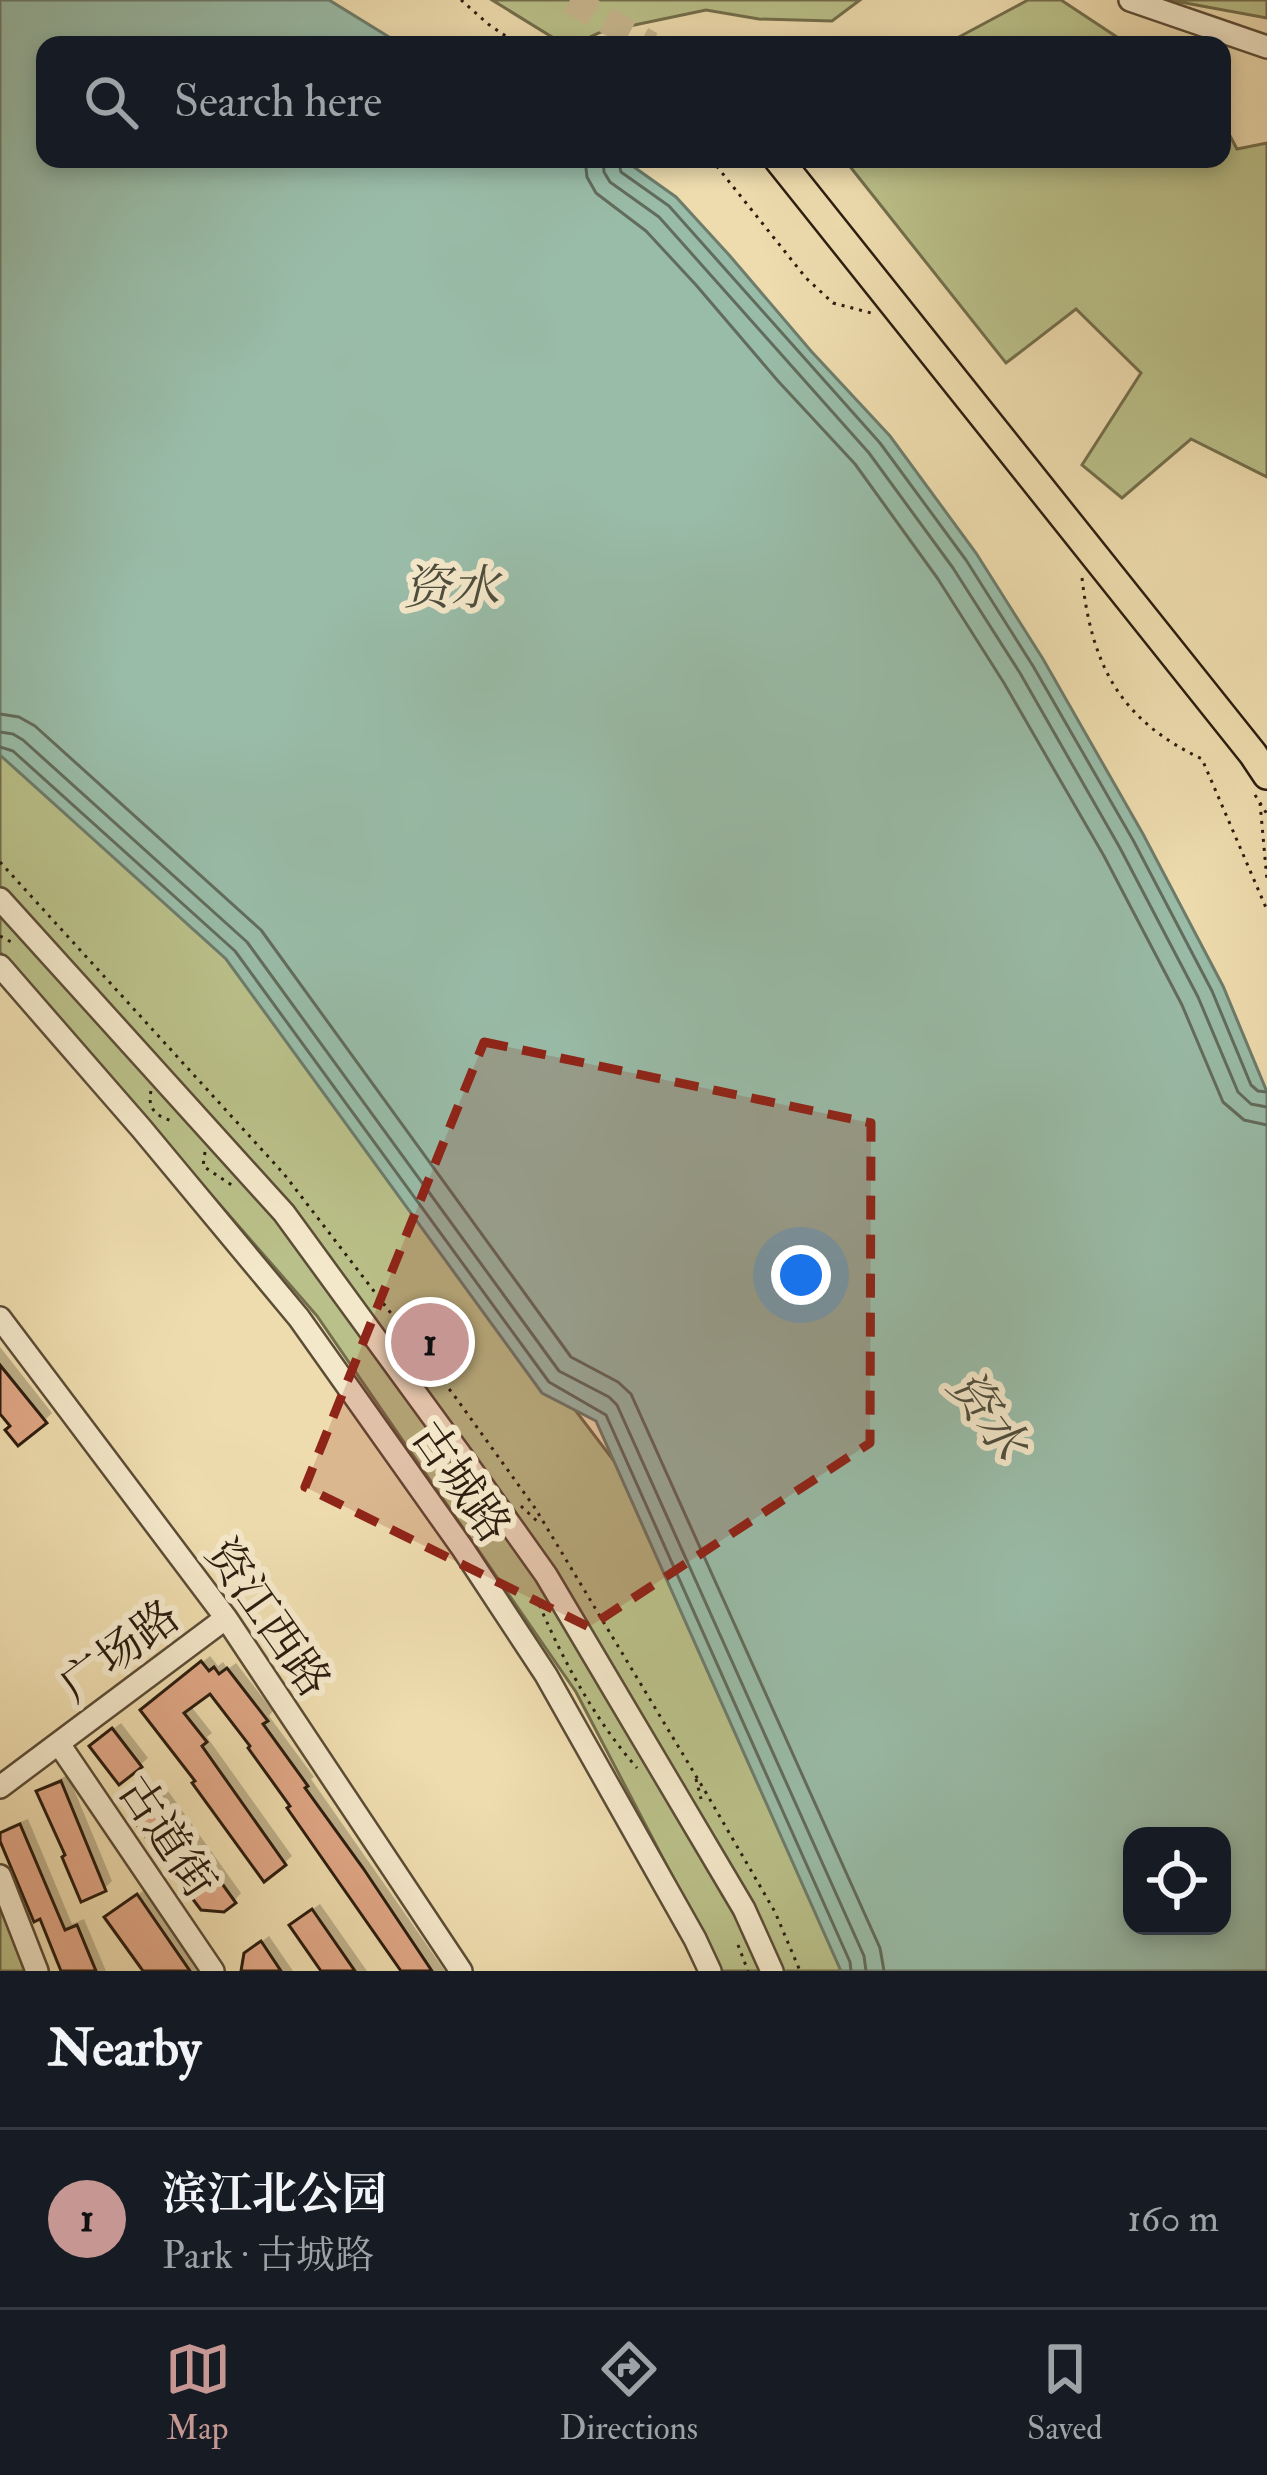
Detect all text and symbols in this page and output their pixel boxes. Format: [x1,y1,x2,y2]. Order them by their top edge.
search box [36,36,1231,168]
icon: search [78,69,144,135]
text: Search here [174,74,382,130]
water label: 资水 [403,559,503,619]
your location [771,1245,831,1305]
pin: 1 [391,1297,469,1387]
water label: 资水 [934,1359,1041,1475]
street label: 古城路 [399,1411,522,1554]
street label: 资江西路 [193,1528,342,1708]
street label: 广场路 [49,1589,191,1715]
street label: 古道街 [105,1765,227,1909]
map controls [1123,1827,1231,1935]
button: locate [1123,1827,1231,1935]
text: Nearby [48,2017,201,2081]
text: 滨江北公园 [162,2167,387,2223]
text: 1 [80,2194,94,2243]
text: 160 m [1127,2194,1219,2243]
text: Park · 古城路 [162,2231,374,2280]
tab: Map [165,2336,231,2449]
tab: Directions [560,2336,698,2449]
tab: Saved [1027,2336,1102,2449]

